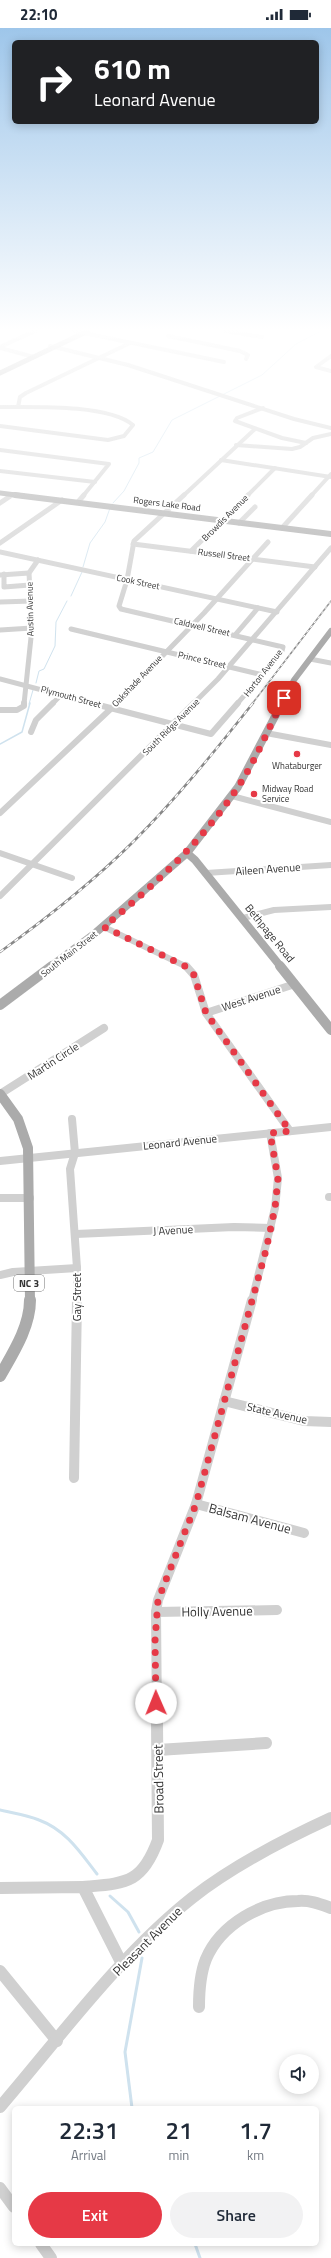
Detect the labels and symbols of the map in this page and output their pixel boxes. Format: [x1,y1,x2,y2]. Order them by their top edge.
street label: Browdis Avenue [198,491,251,544]
street label: Rogers Lake Road [133,493,202,514]
street label: Russell Street [197,545,252,564]
street label: Cook Street [115,571,162,593]
street label: Austin Avenue [23,581,36,636]
street label: Caldwell Street [173,614,232,639]
street label: Horton Avenue [240,646,285,699]
street label: Prince Street [177,648,228,672]
street label: Oakshade Avenue [108,651,165,710]
pin [267,681,301,715]
street label: Plymouth Street [40,682,104,711]
street label: South Ridge Avenue [139,695,202,758]
marker: Whataburger [292,749,302,759]
place label: Whataburger [272,759,322,772]
place label: Midway Road Service [262,782,314,805]
marker: Midway Road Service [249,789,259,799]
street label: Aileen Avenue [235,859,302,879]
street label: Bethpage Road [241,900,299,966]
street label: South Main Street [38,927,100,980]
street label: West Avenue [220,981,283,1015]
street label: Martin Circle [24,1038,82,1084]
street label: Leonard Avenue [142,1130,218,1154]
street label: J Avenue [153,1221,194,1239]
street label: Gay Street [69,1273,85,1321]
road number: NC 3 [14,1275,44,1291]
street label: State Avenue [245,1398,309,1428]
street label: Balsam Avenue [207,1497,293,1539]
street label: Holly Avenue [181,1600,253,1622]
position arrow [135,1682,177,1724]
street label: Broad Street [147,1744,169,1814]
street label: Pleasant Avenue [108,1902,186,1980]

